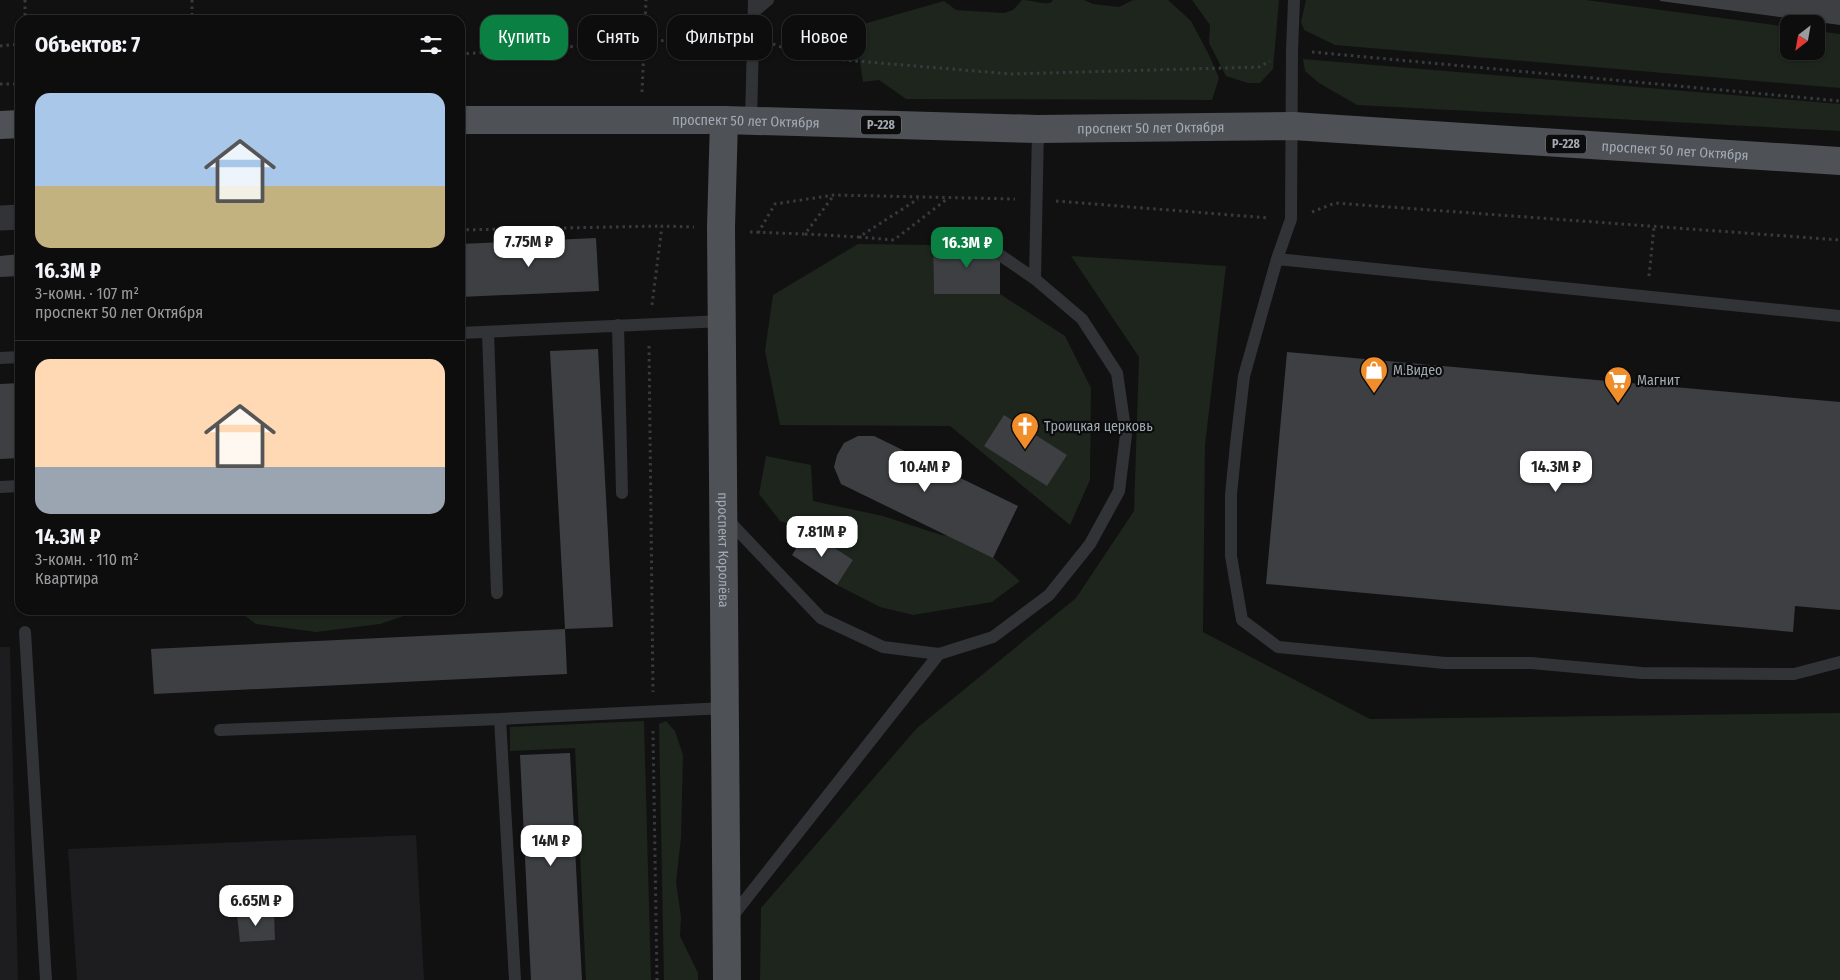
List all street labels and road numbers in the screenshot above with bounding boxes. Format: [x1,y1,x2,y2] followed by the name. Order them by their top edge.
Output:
[672,111,820,131] street label: проспект 50 лет Октября
[861,116,901,134] road number: Р-228
[1077,118,1225,137] street label: проспект 50 лет Октября
[1546,134,1586,154] road number: Р-228
[1601,137,1749,164] street label: проспект 50 лет Октября
[715,492,733,608] street label: проспект Королёва

